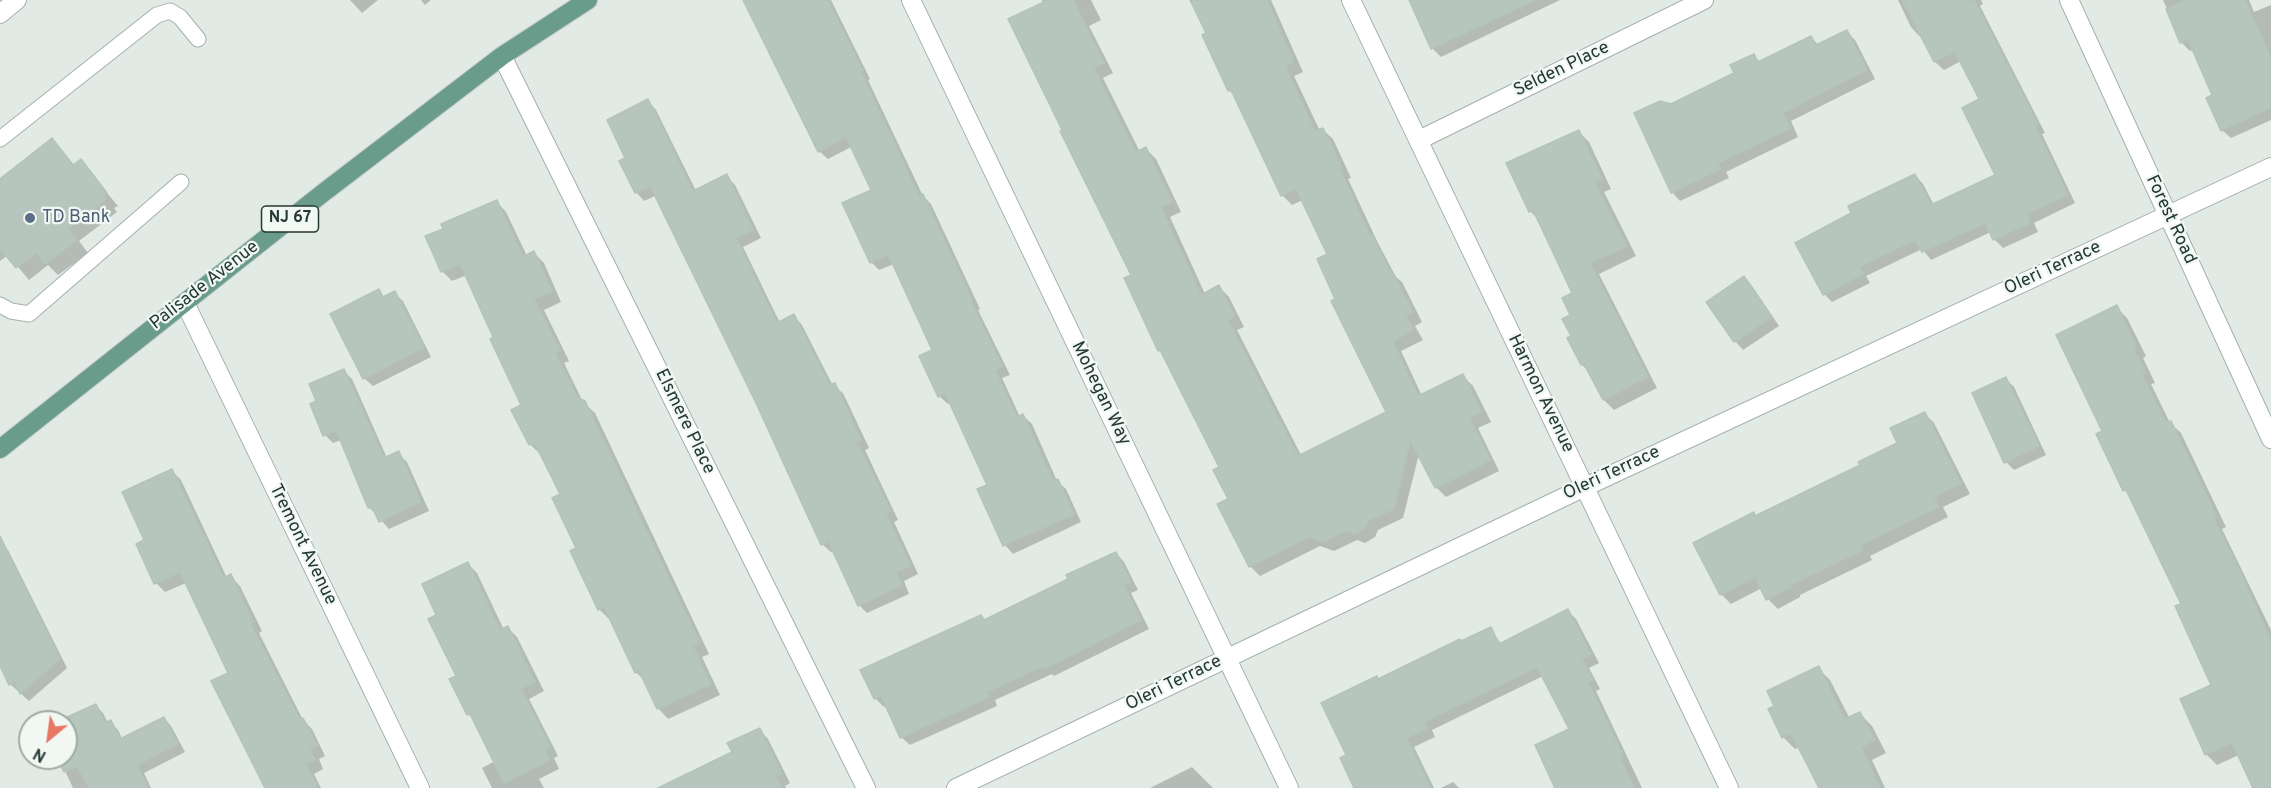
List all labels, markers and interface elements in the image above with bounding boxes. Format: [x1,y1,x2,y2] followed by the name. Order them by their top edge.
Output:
[1511,38,1613,102] street label: Selden Place
[2140,172,2200,268] street label: Forest Road
[262,206,318,232] road number: NJ 67
[42,207,110,229] place label: TD Bank
[23,211,37,225] marker: TD Bank
[146,237,264,335] street label: Palisade Avenue
[2001,237,2105,301] street label: Oleri Terrace
[1502,331,1578,457] street label: Harmon Avenue
[1066,339,1134,449] street label: Mohegan Way
[649,366,719,478] street label: Elsmere Place
[1560,442,1664,506] street label: Oleri Terrace
[263,481,341,609] street label: Tremont Avenue
[1122,651,1226,717] street label: Oleri Terrace
[18,710,78,770] north arrow
[30,742,50,766] text: N

